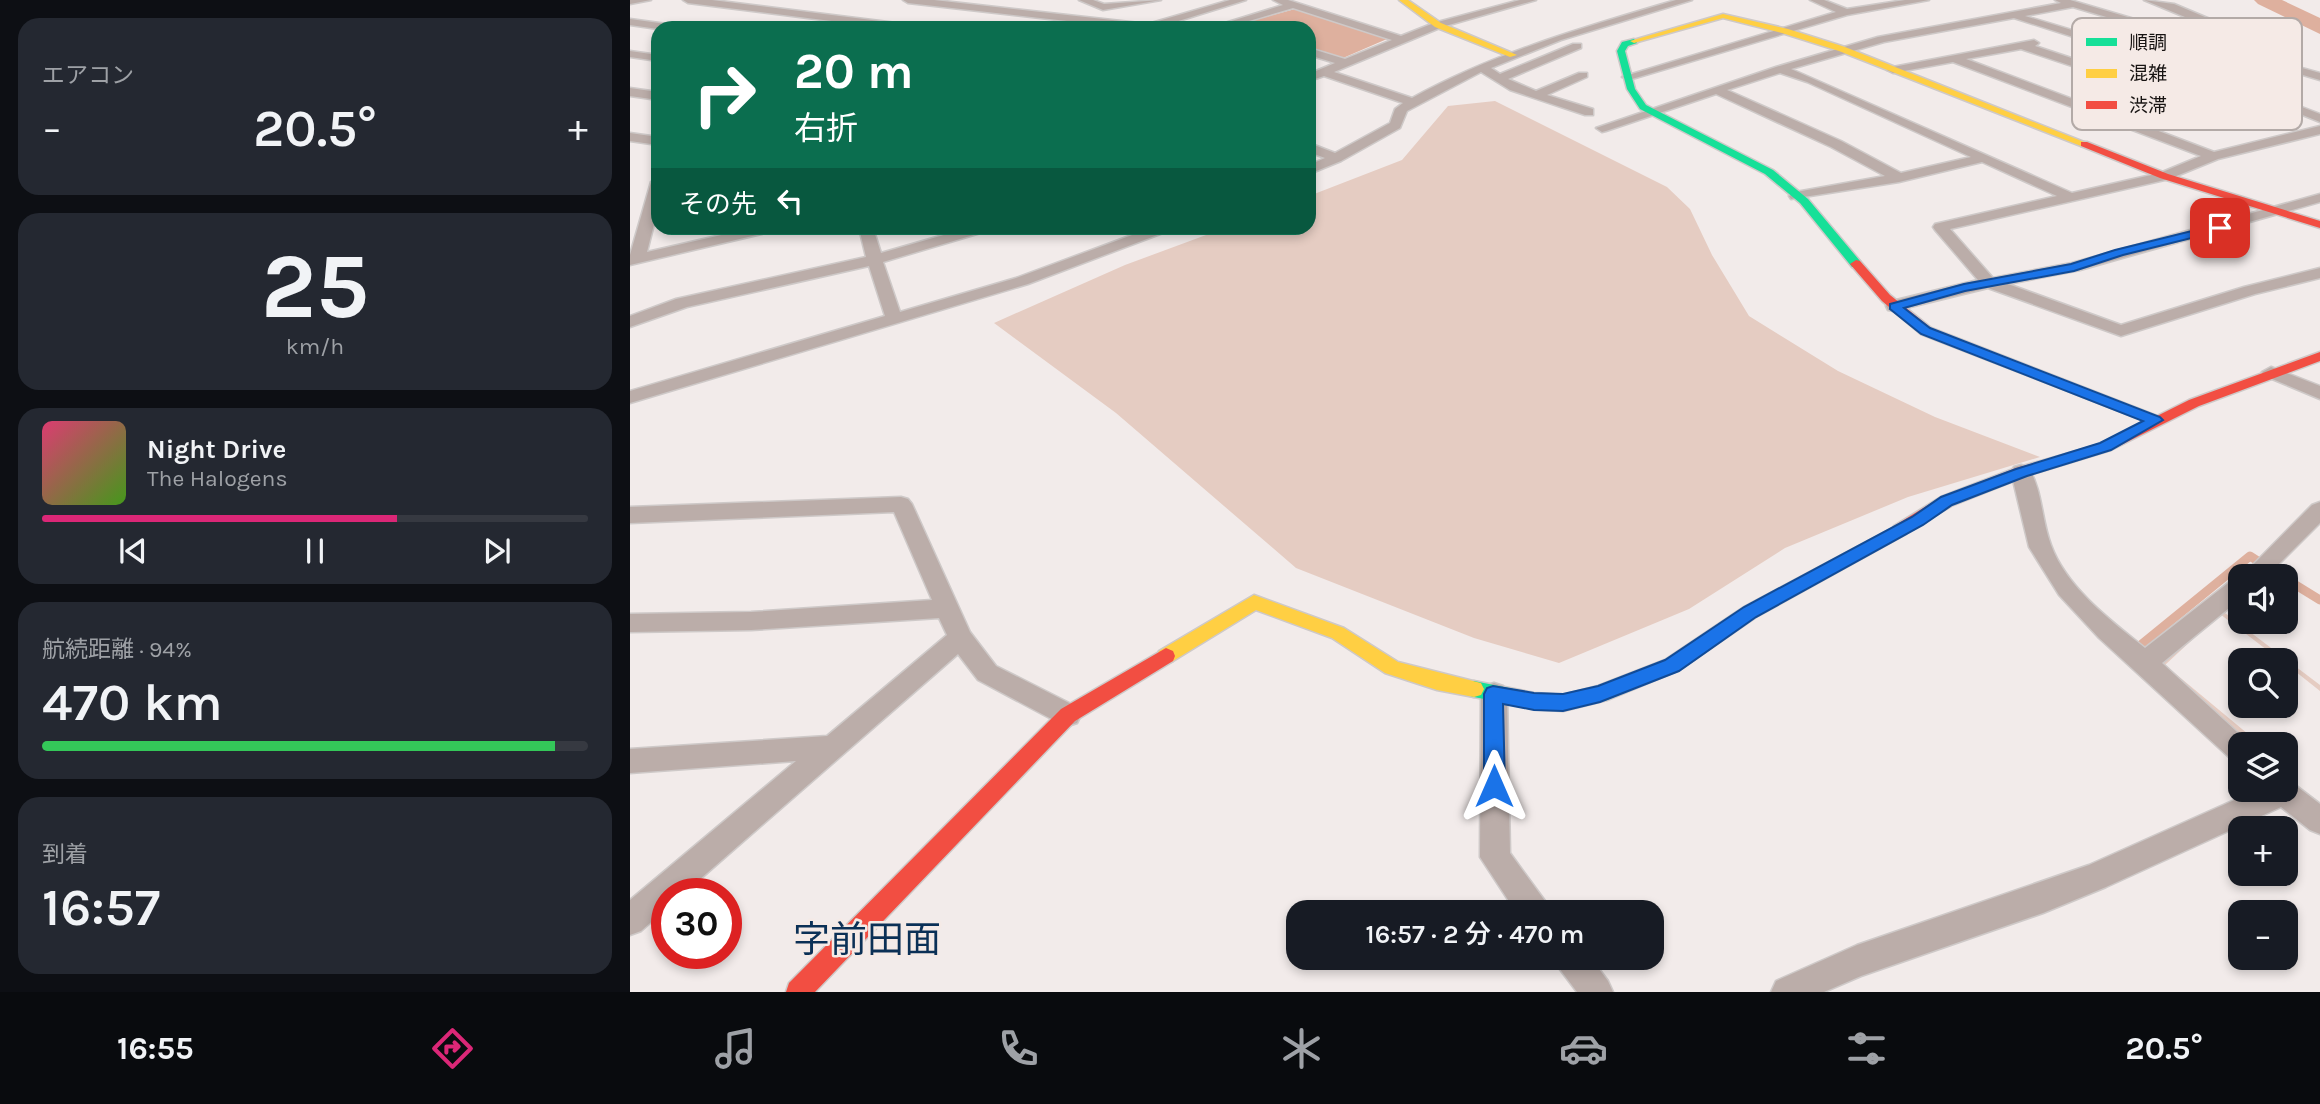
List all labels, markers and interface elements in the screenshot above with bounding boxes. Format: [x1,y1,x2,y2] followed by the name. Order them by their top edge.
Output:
[2072,18,2302,130] legend
[2129,32,2167,54] text: 順調
[794,43,914,100] text: 20 m
[679,49,770,140] icon: right
[42,62,134,89] text: エアコン
[2129,63,2167,85] text: 混雑
[2129,95,2167,117] text: 渋滞
[253,98,377,159] text: 20.5°
[42,106,62,151] text: −
[568,106,588,151] text: +
[794,110,858,147] text: 右折
[771,182,809,220] icon: left
[679,189,757,220] text: その先
[2190,198,2250,258] pin
[2201,209,2239,247] icon: arrive
[261,234,369,340] text: 25
[286,333,344,360] text: km/h
[147,434,286,465] text: Night Drive
[147,465,287,492] text: The Halogens
[114,532,152,570] icon: previous
[296,532,334,570] icon: pause
[478,532,516,570] icon: next
[2228,564,2298,970] map controls
[2228,564,2298,634] button: sound
[42,636,192,663] text: 航続距離 · 94%
[2228,648,2298,718] button: search
[42,672,223,733] text: 470 km
[2228,732,2298,802] button: layers
[1457,749,1531,823] position arrow
[2228,816,2298,886] button: +
[42,841,88,868] text: 到着
[42,877,160,938] text: 16:57
[651,878,742,969] speed limit sign: 30
[2228,900,2298,970] button: −
[793,918,941,961] district label: 字前田面
[1366,919,1584,950] text: 16:57 · 2 分 · 470 m
[428,1024,477,1073] icon: directions
[711,1024,760,1073] icon: music
[994,1024,1043,1073] icon: phone
[1277,1024,1326,1073] icon: climate
[1559,1024,1608,1073] icon: car
[1842,1024,1891,1073] icon: filters
[117,1030,194,1067] text: 16:55
[2125,1030,2203,1067] text: 20.5°

